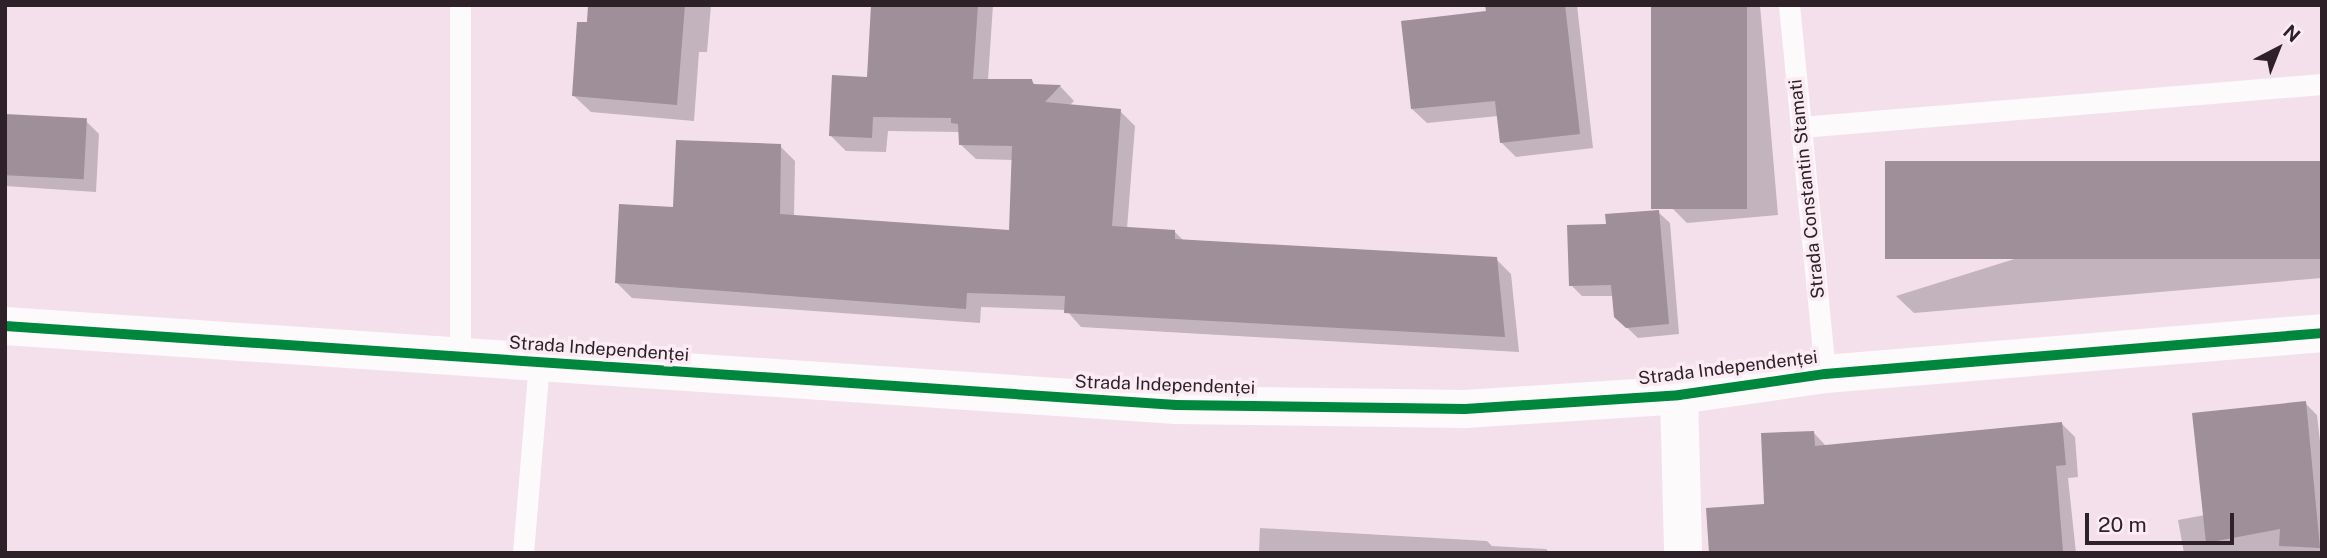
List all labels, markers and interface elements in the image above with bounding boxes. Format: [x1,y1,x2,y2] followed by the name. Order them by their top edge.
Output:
[2243,14,2313,84] north arrow
[2279,20,2305,47] text: N
[1785,78,1829,300] street label: Strada Constantin Stamati
[508,332,690,366] street label: Strada Independenței
[1637,346,1819,390] street label: Strada Independenței
[1074,371,1256,399] street label: Strada Independenței
[2089,498,2238,542] scale bar
[2098,512,2147,537] text: 20 m

